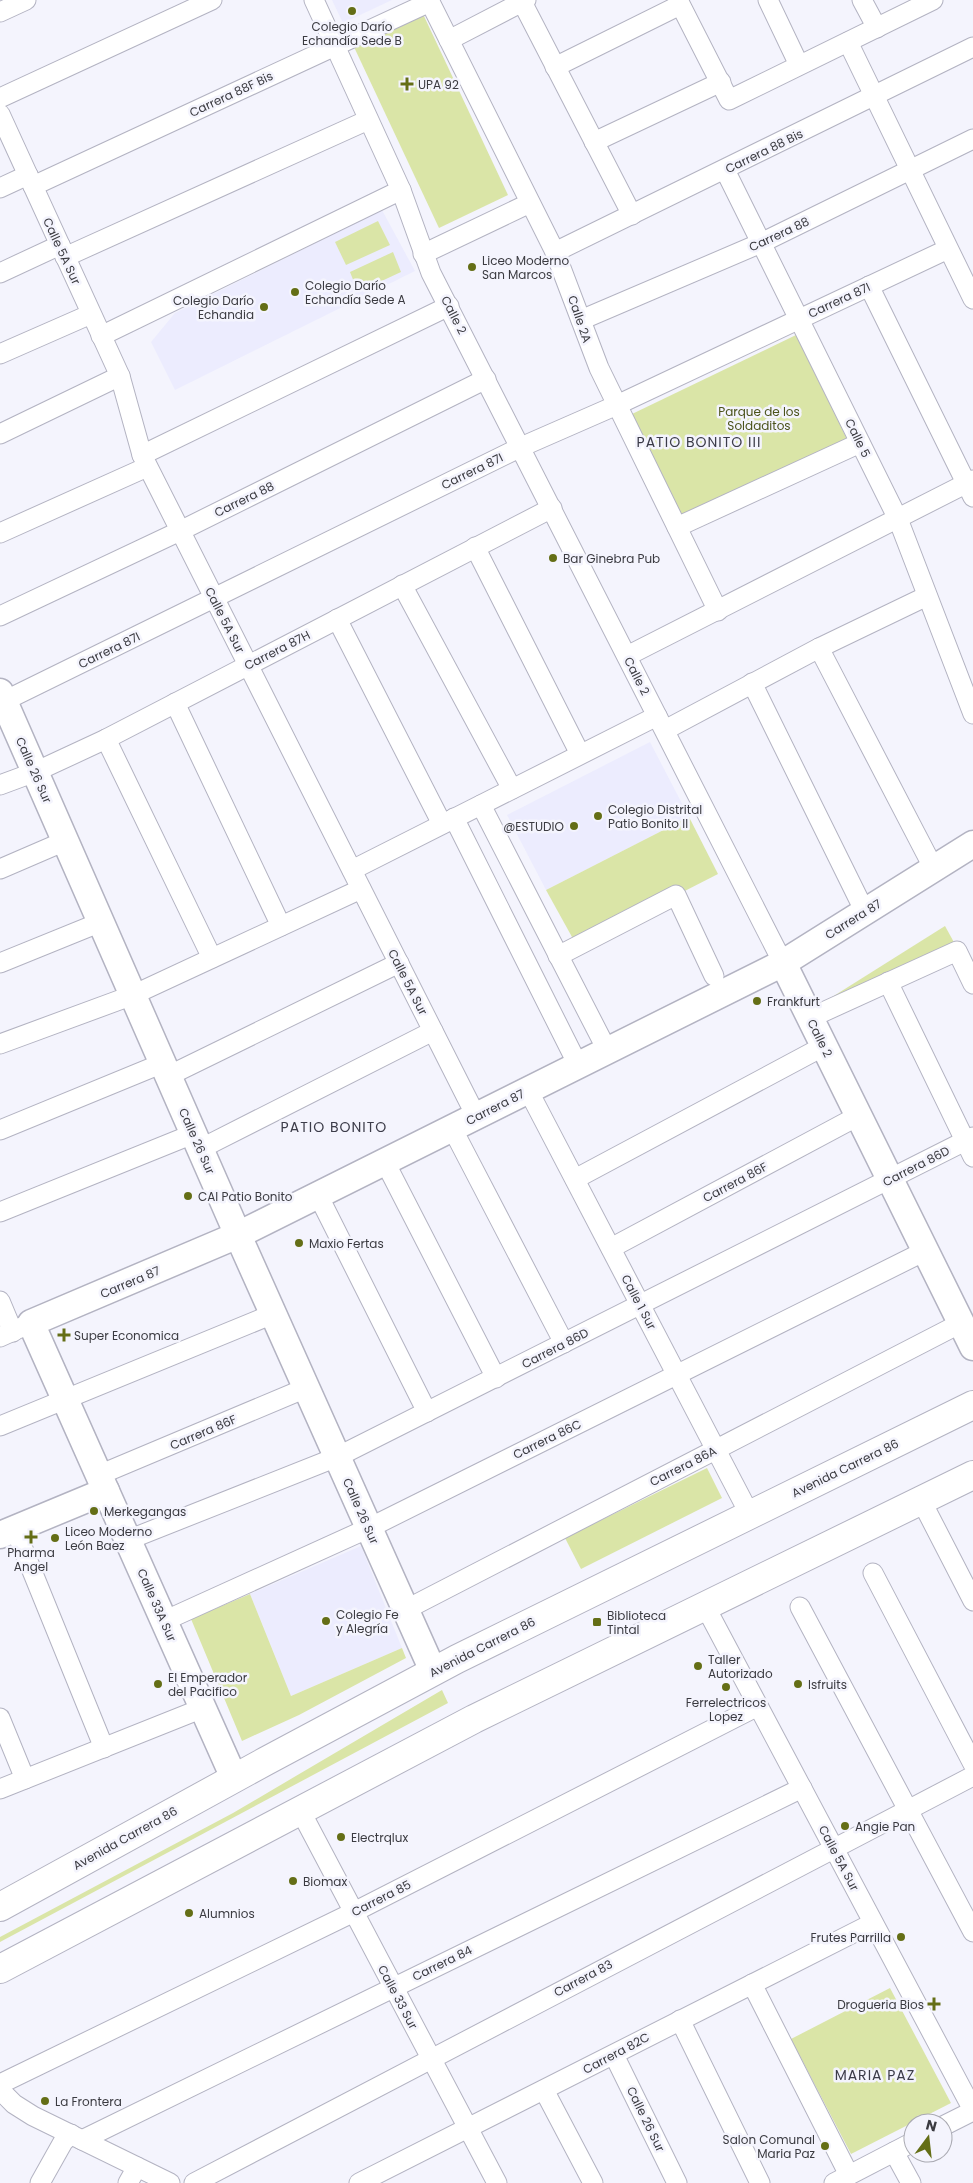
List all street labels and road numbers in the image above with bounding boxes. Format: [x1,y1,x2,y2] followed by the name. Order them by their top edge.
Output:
[186,67,276,121] street label: Carrera 88F Bis
[722,125,806,177] street label: Carrera 88 Bis
[746,213,812,255] street label: Carrera 88
[39,215,85,288] street label: Calle 5A Sur
[805,278,873,322] street label: Carrera 87I
[437,293,471,337] street label: Calle 2
[564,293,596,345] street label: Calle 2A
[841,416,875,460] street label: Calle 5
[438,449,506,493] street label: Carrera 87I
[211,477,277,521] street label: Carrera 88
[201,584,249,656] street label: Calle 5A Sur
[241,626,313,674] street label: Carrera 87H
[75,628,143,672] street label: Carrera 87I
[620,654,654,698] street label: Calle 2
[12,734,56,806] street label: Calle 26 Sur
[821,895,885,943] street label: Carrera 87
[384,946,432,1018] street label: Calle 5A Sur
[803,1016,837,1060] street label: Calle 2
[463,1085,528,1129] street label: Carrera 87
[175,1105,219,1177] street label: Calle 26 Sur
[880,1142,952,1190] street label: Carrera 86D
[700,1158,770,1206] street label: Carrera 86F
[97,1262,163,1302] street label: Carrera 87
[617,1271,661,1333] street label: Calle 1 Sur
[519,1324,591,1372] street label: Carrera 86D
[167,1410,239,1454] street label: Carrera 86F
[510,1415,584,1463] street label: Carrera 86C
[789,1435,901,1501] street label: Avenida Carrera 86
[647,1442,719,1490] street label: Carrera 86A
[339,1475,383,1547] street label: Calle 26 Sur
[133,1566,181,1645] street label: Calle 33A Sur
[426,1613,538,1681] street label: Avenida Carrera 86
[70,1802,180,1874] street label: Avenida Carrera 86
[815,1822,864,1894] street label: Calle 5A Sur
[348,1876,414,1920] street label: Carrera 85
[409,1941,475,1985] street label: Carrera 84
[551,1955,615,2001] street label: Carrera 83
[374,1962,422,2033] street label: Calle 33 Sur
[580,2028,652,2078] street label: Carrera 82C
[623,2083,669,2155] street label: Calle 26 Sur

